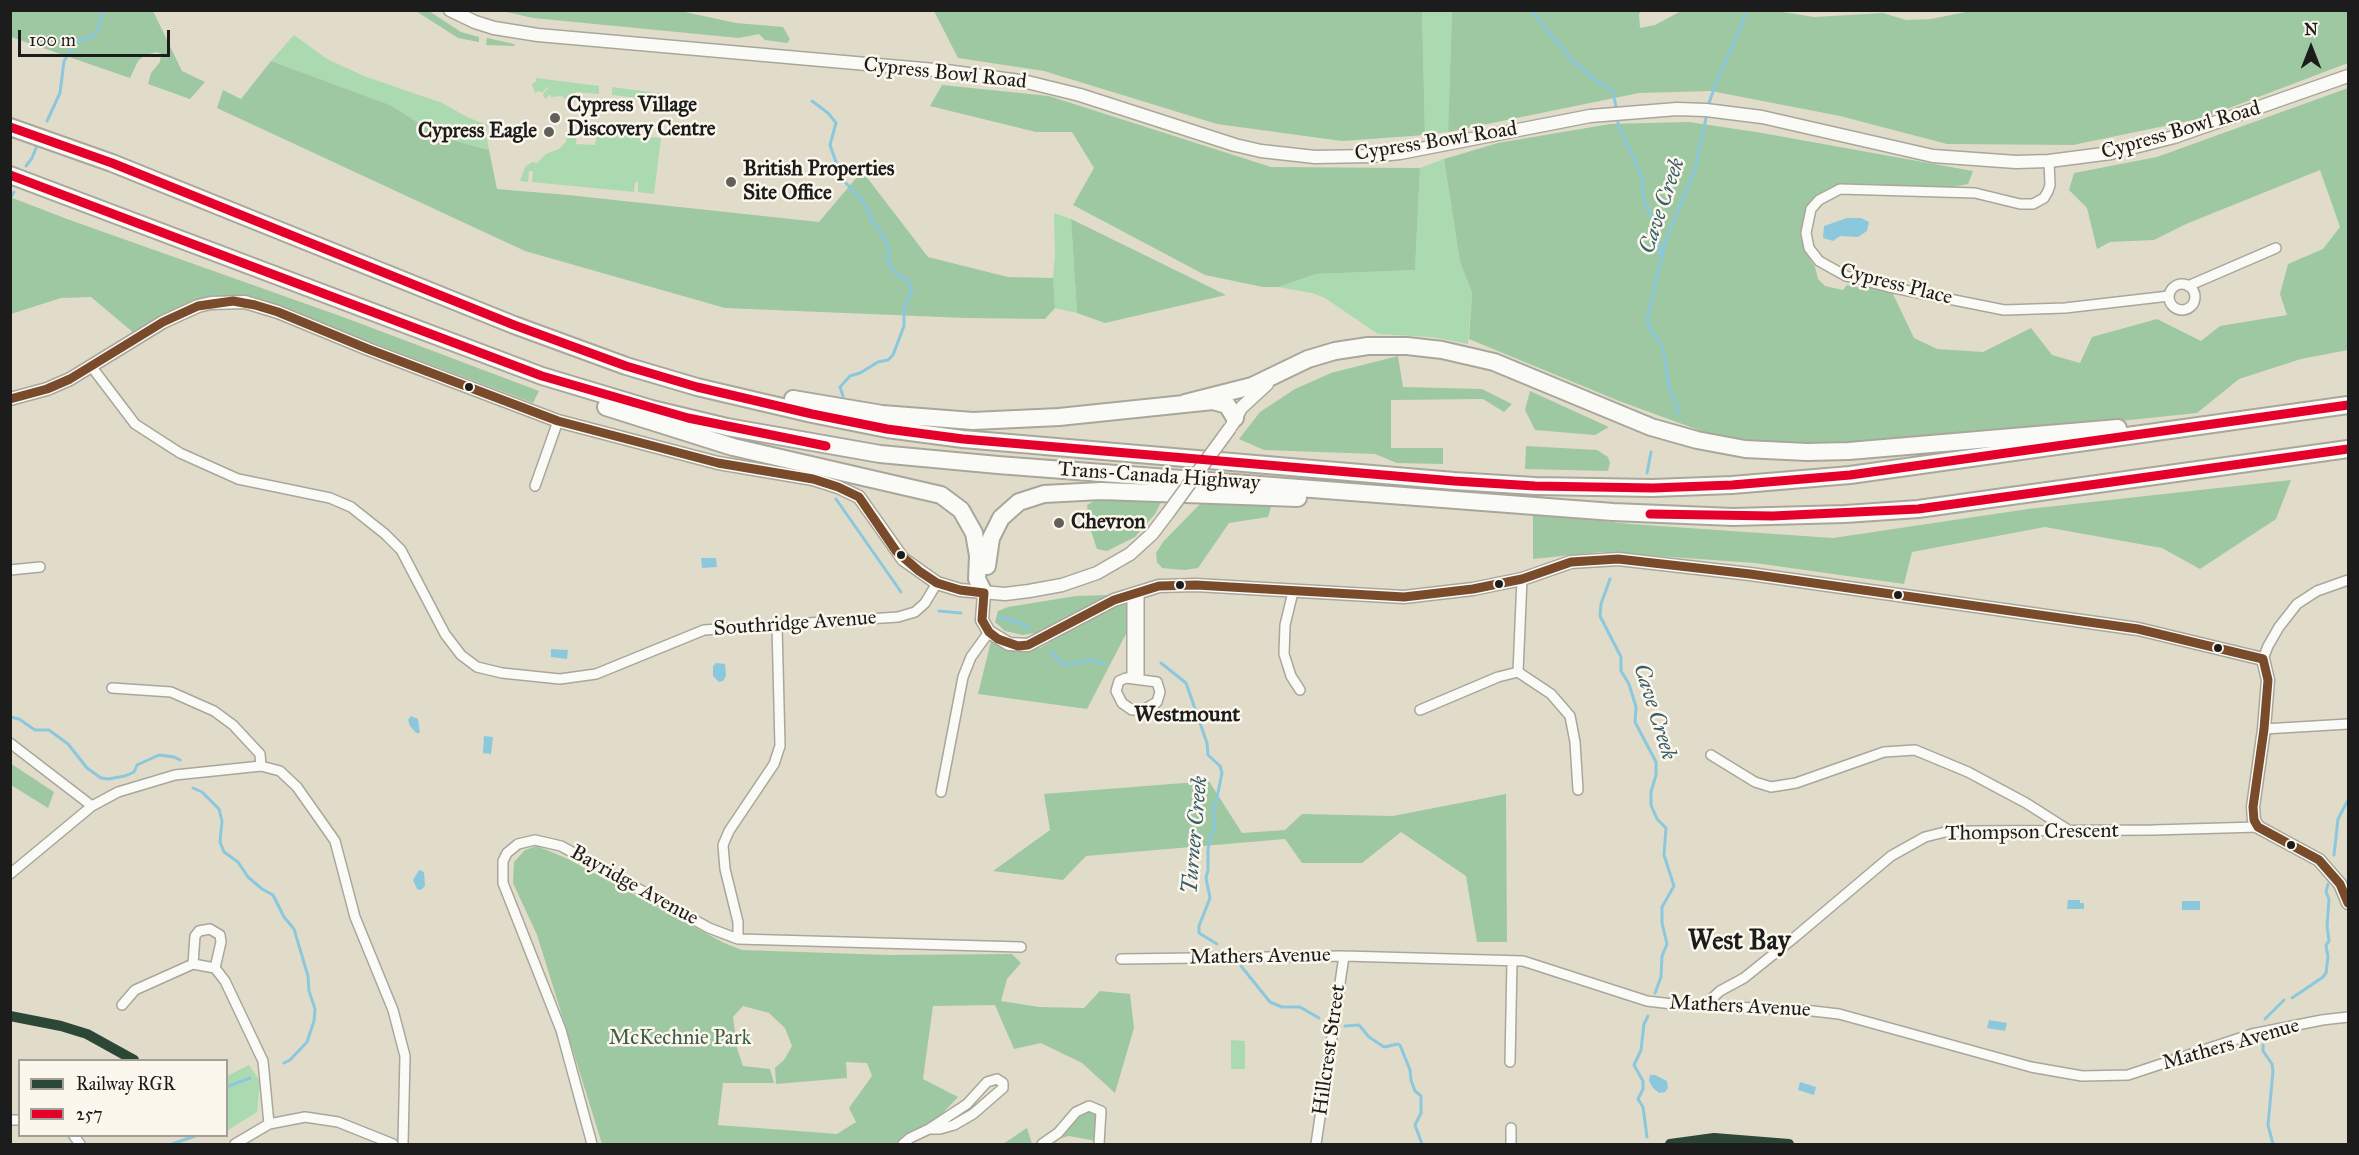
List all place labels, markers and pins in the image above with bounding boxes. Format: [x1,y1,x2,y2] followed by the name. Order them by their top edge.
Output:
[567,93,715,143] place label: Cypress Village Discovery Centre
[548,111,562,125] marker: Cypress Village Discovery Centre
[418,119,537,145] place label: Cypress Eagle
[542,125,556,139] marker: Cypress Eagle
[743,157,894,207] place label: British Properties Site Office
[724,175,738,189] marker: British Properties Site Office
[463,381,475,393] unlabelled marker
[1071,510,1146,536] place label: Chevron
[1052,516,1066,530] marker: Chevron
[895,549,907,561] unlabelled marker
[1493,578,1505,590] unlabelled marker
[1174,579,1186,591] unlabelled marker
[1892,589,1904,601] unlabelled marker
[2212,642,2224,654] unlabelled marker
[2285,839,2297,851] unlabelled marker

